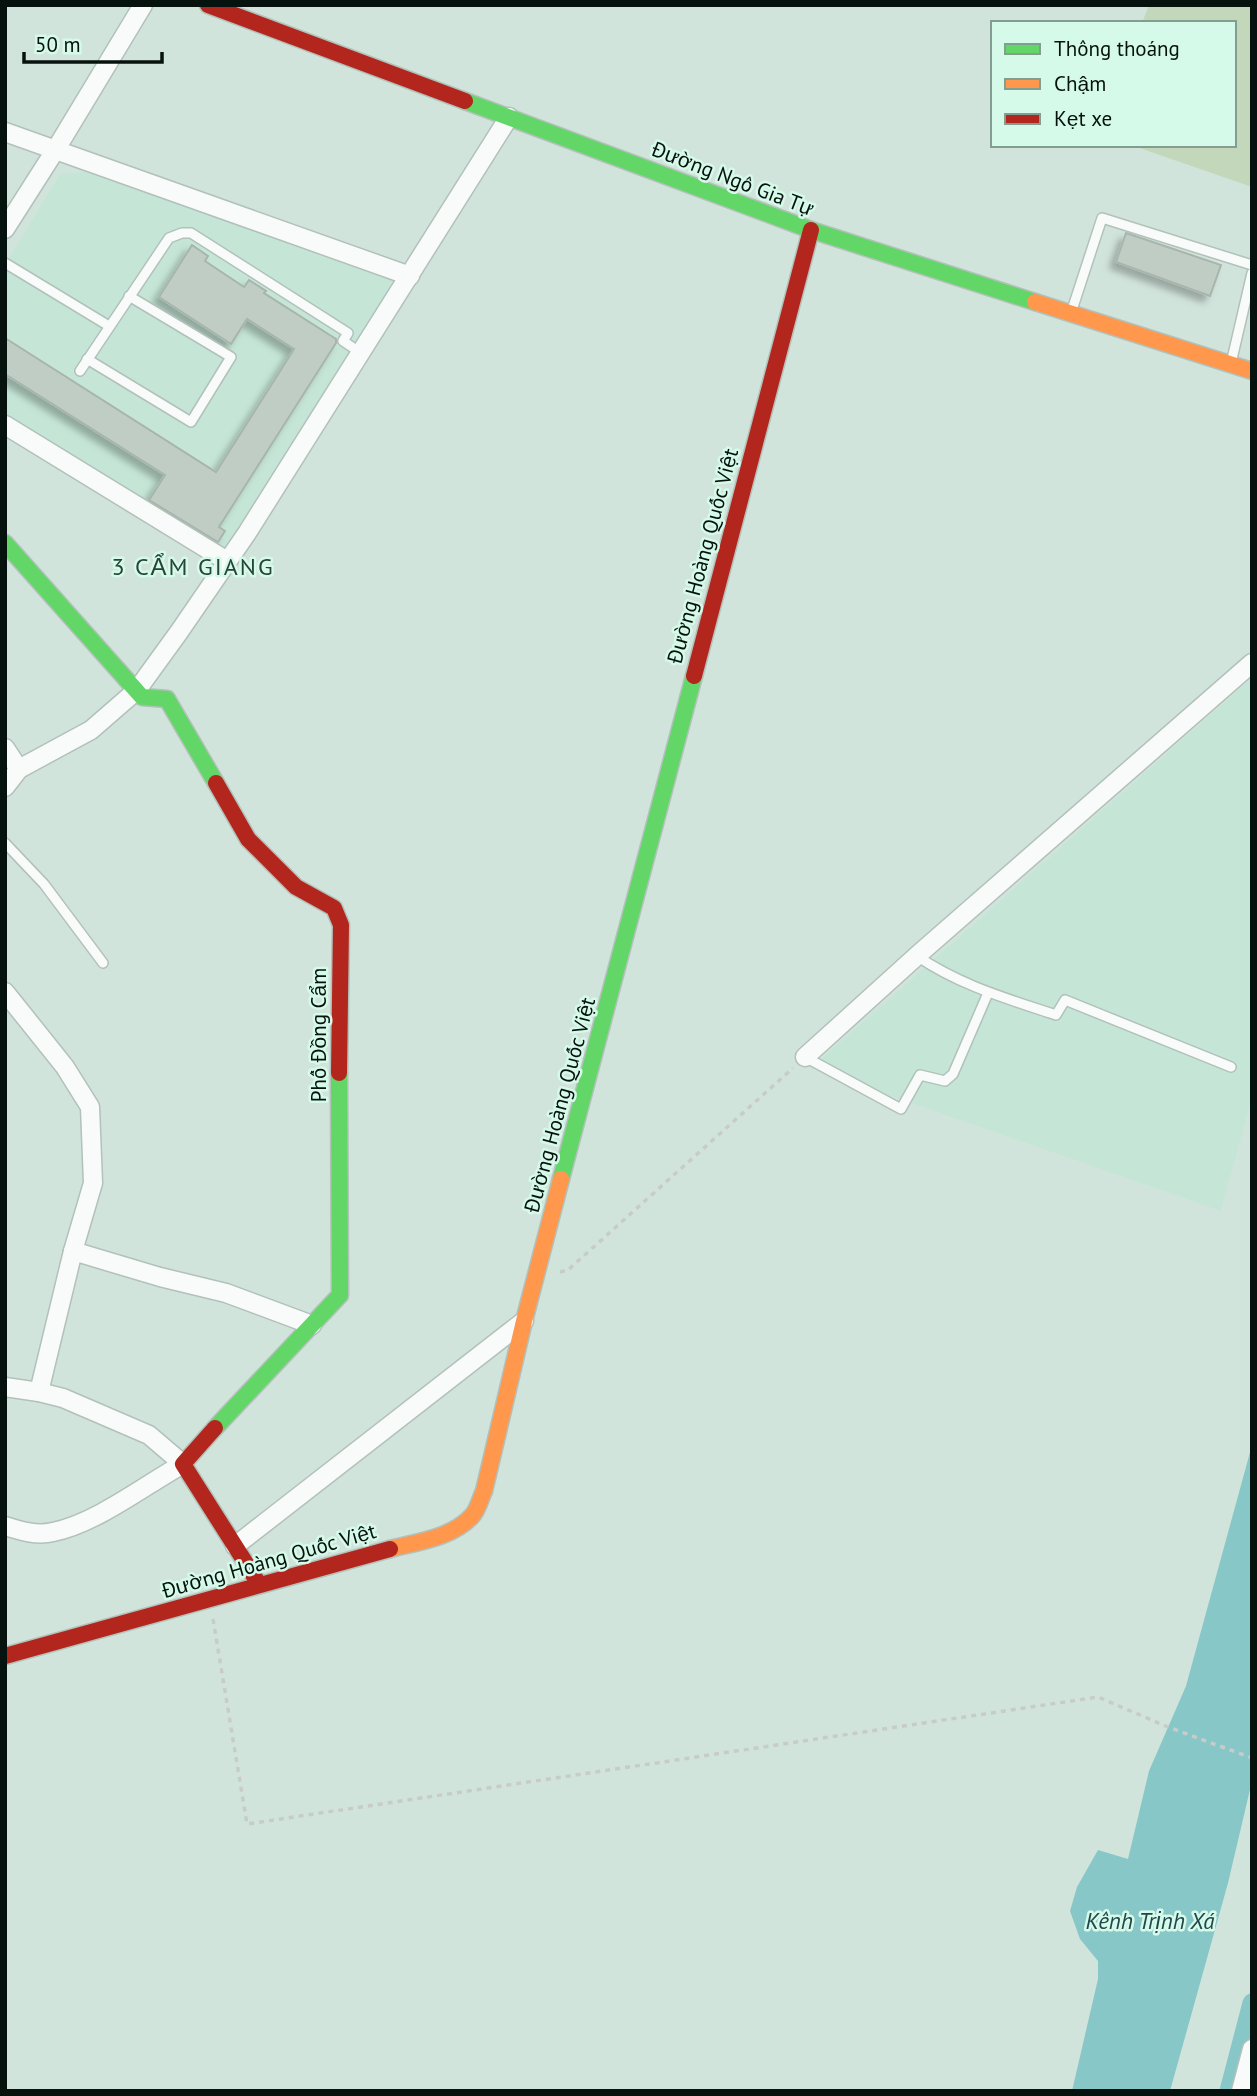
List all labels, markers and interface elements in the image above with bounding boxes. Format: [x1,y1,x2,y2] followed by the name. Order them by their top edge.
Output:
[24,21,163,65] scale bar
[991,21,1236,147] legend
[35,31,81,58] text: 50 m
[1054,35,1180,62] text: Thông thoáng
[1054,70,1106,97] text: Chậm
[1054,105,1112,132] text: Kẹt xe
[647,135,818,222] street label: Đường Ngô Gia Tự
[661,445,744,667] street label: Đường Hoàng Quốc Việt
[111,551,275,582] district label: 3 CẨM GIANG
[305,968,332,1102] street label: Phố Đồng Cẩm
[518,994,601,1216] street label: Đường Hoàng Quốc Việt
[158,1517,379,1604] street label: Đường Hoàng Quốc Việt
[1086,1906,1214,1935] water label: Kênh Trịnh Xá

